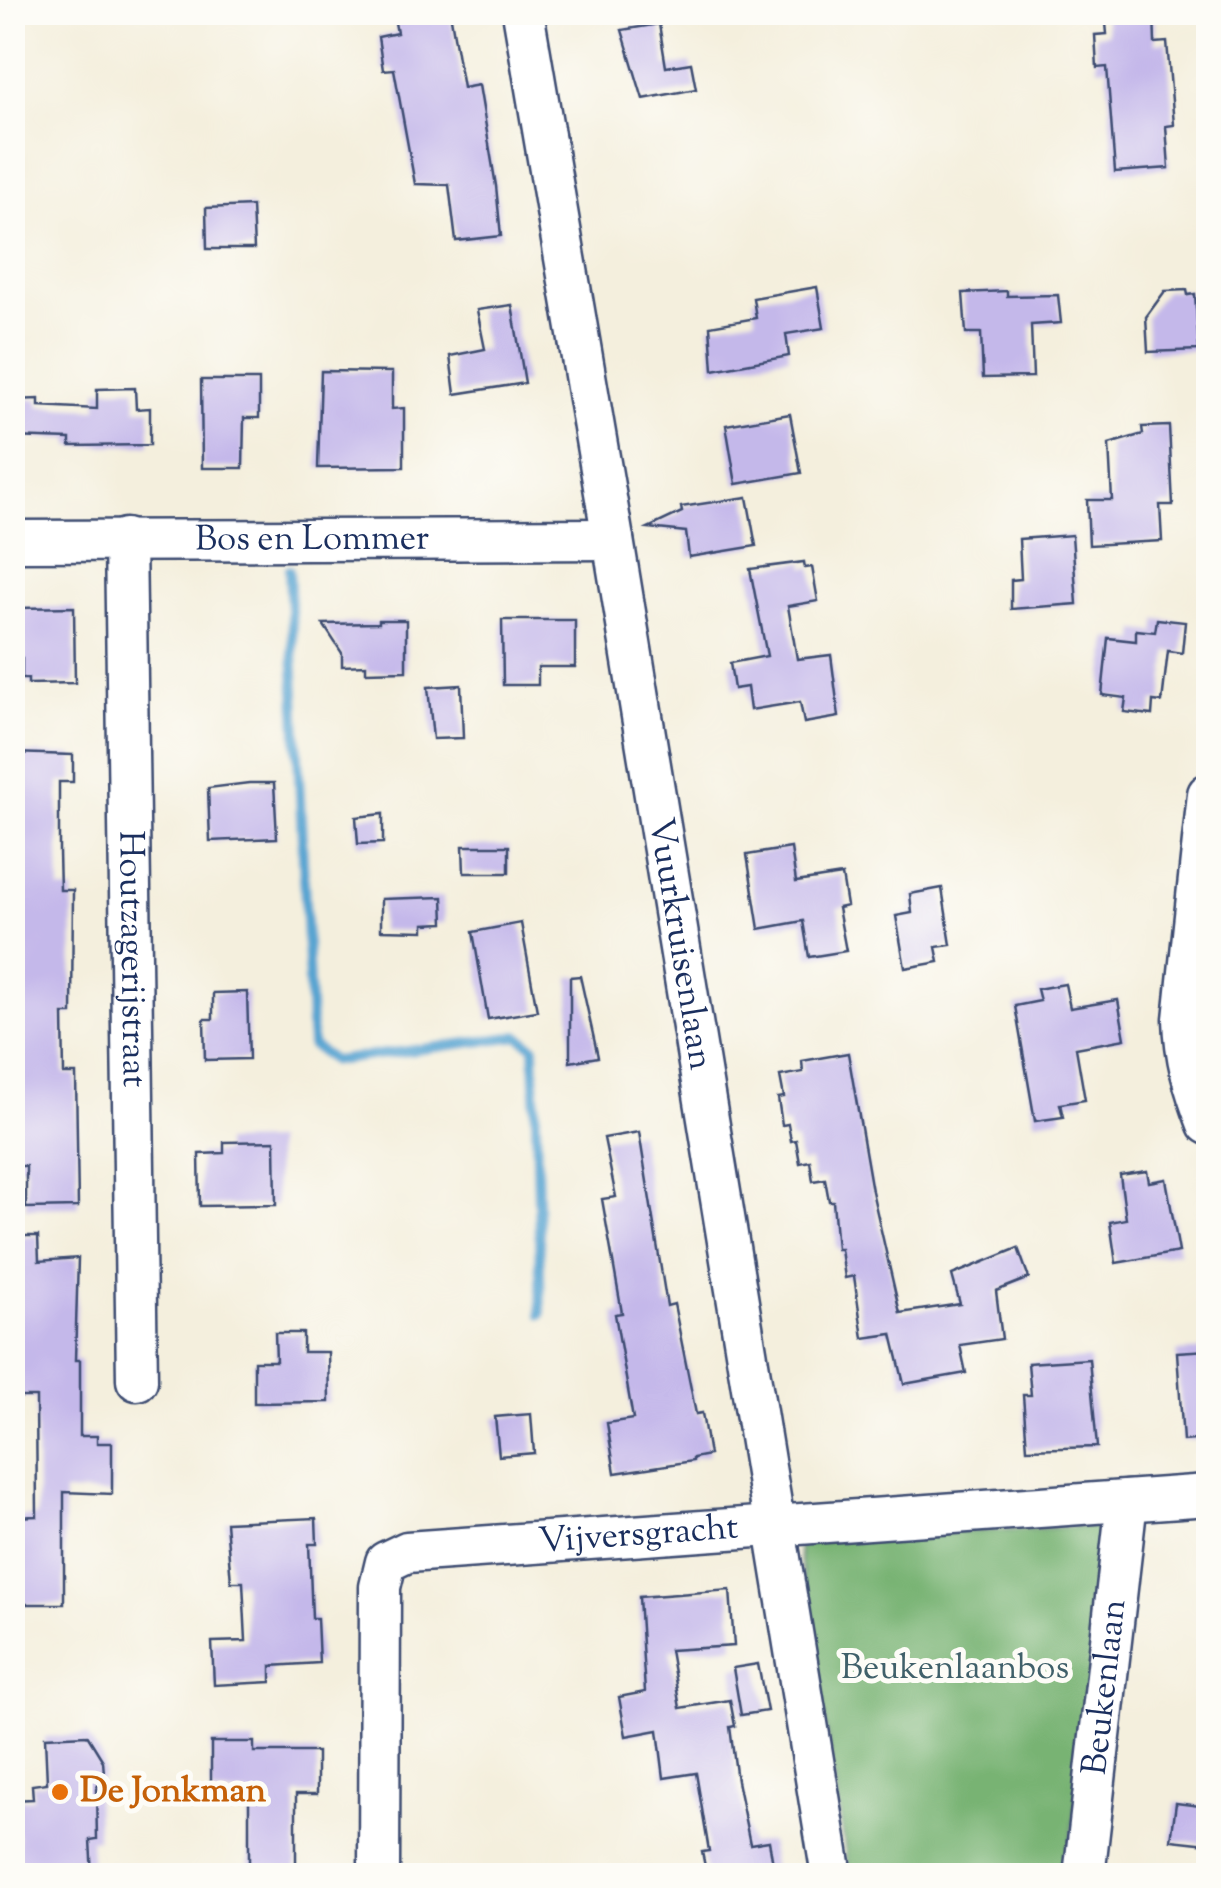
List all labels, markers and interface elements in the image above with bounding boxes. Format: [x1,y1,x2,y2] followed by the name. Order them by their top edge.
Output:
[195,514,429,566] street label: Bos en Lommer
[634,814,725,1074] street label: Vuurkruisenlaan
[104,830,158,1088] street label: Houtzagerijstraat
[537,1503,740,1568] street label: Vijversgracht
[1070,1597,1141,1778] street label: Beukenlaan
[841,1644,1069,1695] park label: Beukenlaanbos
[80,1767,267,1818] place label: De Jonkman
[49,1781,71,1803] marker: De Jonkman

